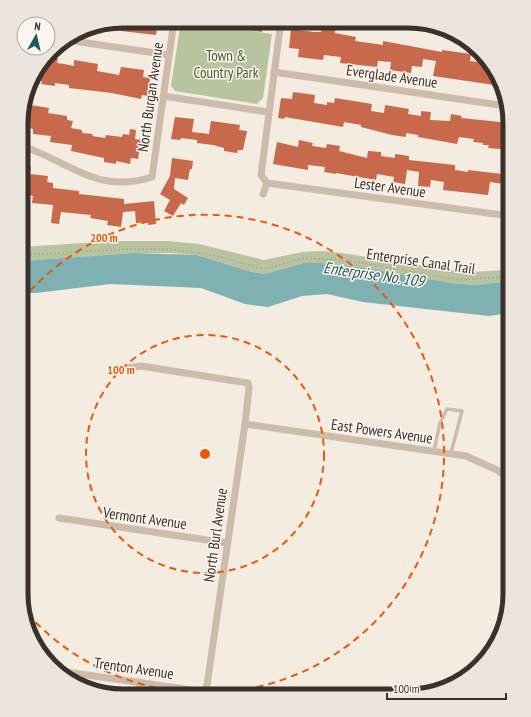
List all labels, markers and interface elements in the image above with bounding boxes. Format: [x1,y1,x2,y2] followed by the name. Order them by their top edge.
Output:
[16,16,56,56] north arrow
[33,19,41,33] text: N
[133,41,167,153] street label: North Burgan Avenue
[194,46,259,82] park label: Town & Country Park
[345,60,439,92] street label: Everglade Avenue
[353,173,427,201] street label: Lester Avenue
[90,230,118,245] text: 200 m
[365,244,477,278] street label: Enterprise Canal Trail
[322,257,427,291] water label: Enterprise No. 109
[107,362,135,377] text: 100 m
[330,414,434,448] street label: East Powers Avenue
[198,447,212,461] centre of rings
[199,487,231,583] street label: North Burl Avenue
[101,503,188,533] street label: Vermont Avenue
[93,653,175,683] street label: Trenton Avenue
[387,675,506,701] scale bar
[393,681,420,696] text: 100 m

